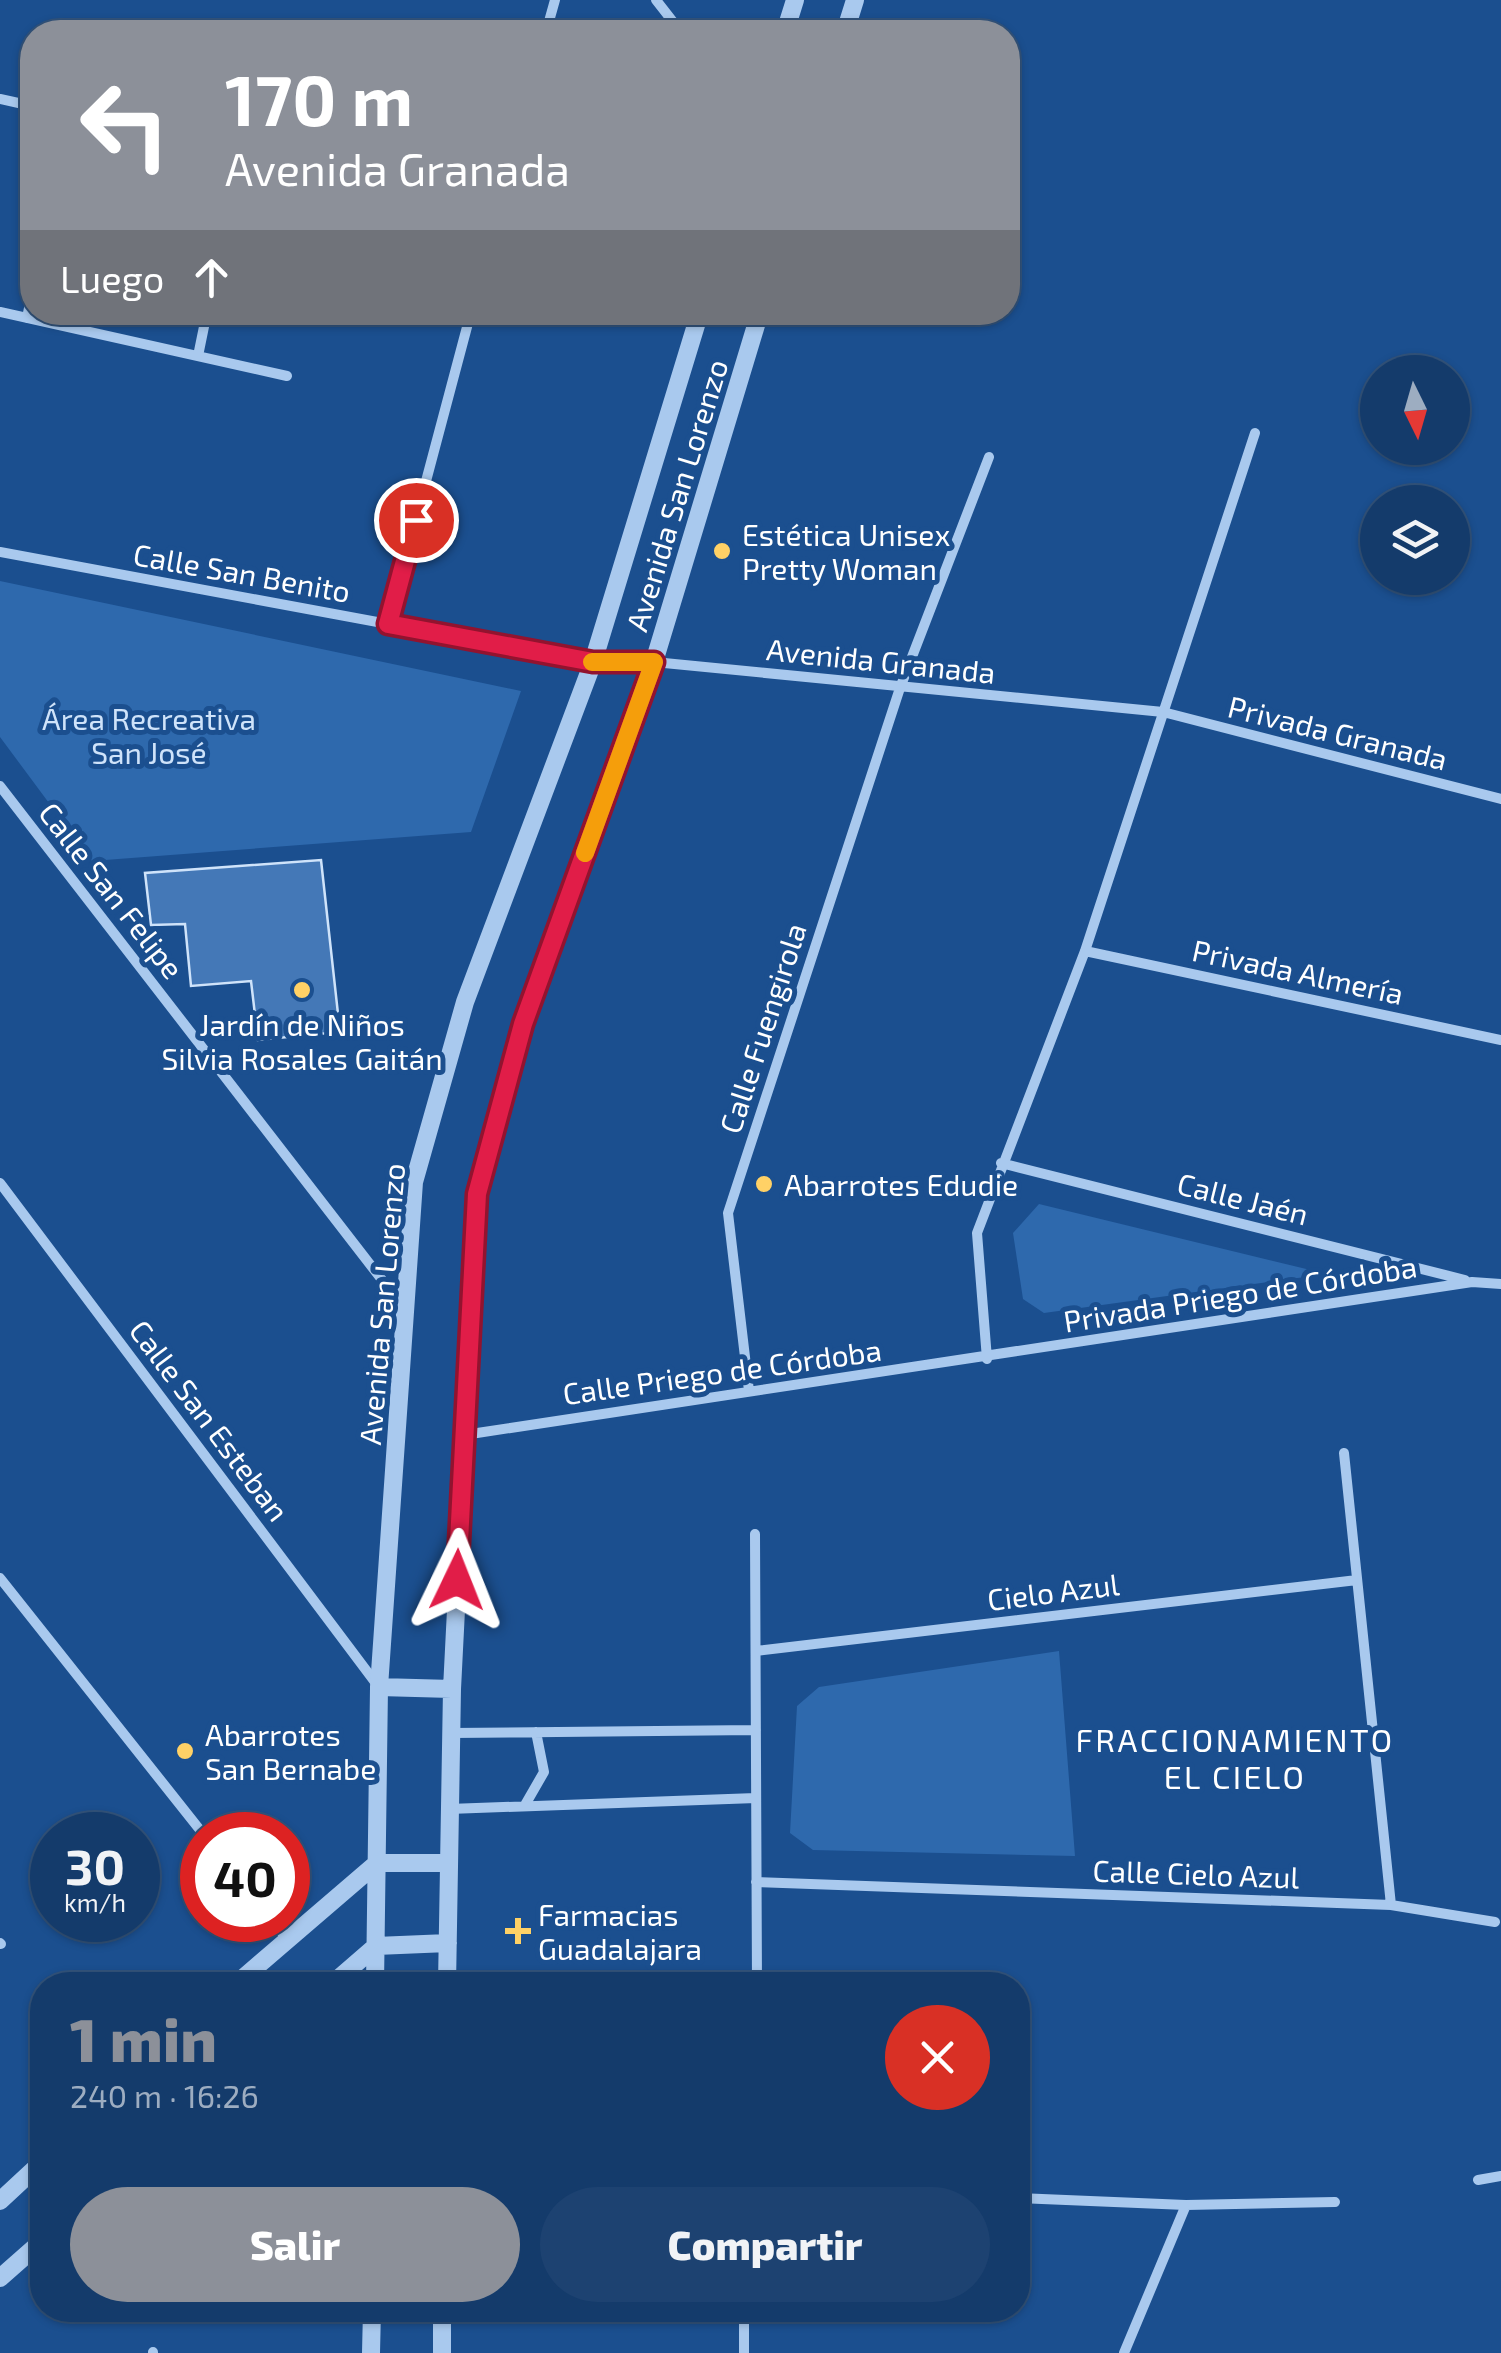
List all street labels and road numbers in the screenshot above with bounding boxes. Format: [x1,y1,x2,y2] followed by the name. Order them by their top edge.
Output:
[618,355,734,635] street label: Avenida San Lorenzo
[131,535,353,609] street label: Calle San Benito
[765,630,997,690] street label: Avenida Granada
[1225,687,1451,777] street label: Privada Granada
[32,795,192,985] street label: Calle San Felipe
[711,918,813,1138] street label: Calle Fuengirola
[1189,931,1407,1011] street label: Privada Almería
[351,1162,411,1446] street label: Avenida San Lorenzo
[1174,1164,1312,1232] street label: Calle Jaén
[1061,1247,1419,1339] street label: Privada Priego de Córdoba
[123,1312,297,1528] street label: Calle San Esteban
[560,1331,884,1411] street label: Calle Priego de Córdoba
[985,1565,1121,1617] street label: Cielo Azul
[1092,1851,1300,1895] street label: Calle Cielo Azul

